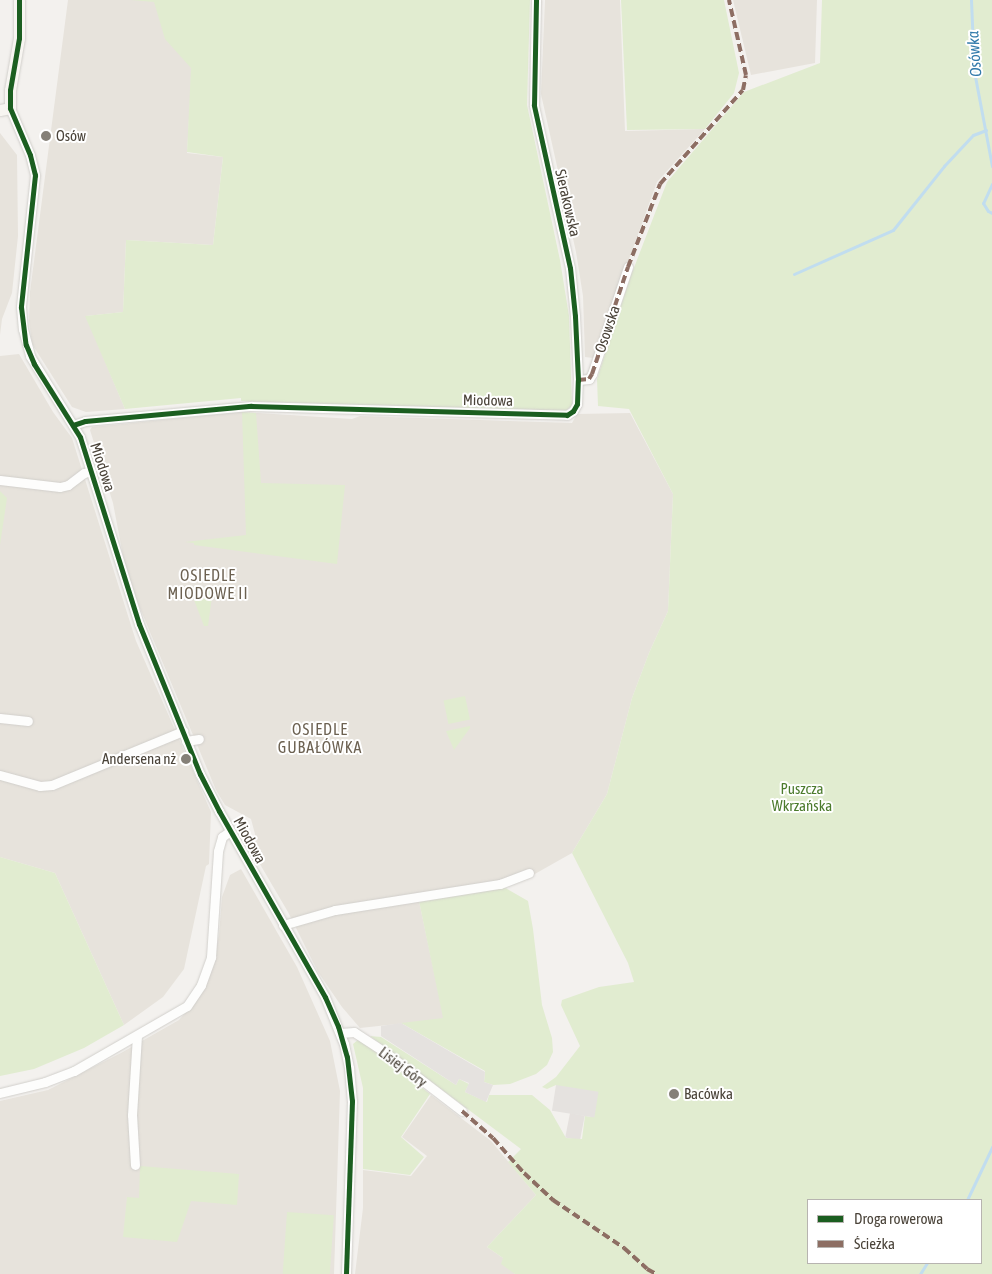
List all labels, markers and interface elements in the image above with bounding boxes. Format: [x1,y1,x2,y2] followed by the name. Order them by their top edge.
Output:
[963,30,985,78] water label: Osówka
[56,127,86,145] place label: Osów
[40,130,52,142] marker: Osów
[552,168,584,238] street label: Sierakowska
[591,303,623,355] street label: Osowska
[463,391,513,409] street label: Miodowa
[87,440,119,494] street label: Miodowa
[166,565,250,603] district label: OSIEDLE MIODOWE II
[277,719,363,757] district label: OSIEDLE GUBAŁÓWKA
[102,750,176,768] place label: Andersena nż
[180,753,192,765] marker: Andersena nż
[772,779,832,814] park label: Puszcza Wkrzańska
[230,814,270,866] street label: Miodowa
[375,1043,431,1091] street label: Lisiej Góry
[684,1085,733,1103] place label: Bacówka
[668,1088,680,1100] marker: Bacówka
[807,1199,982,1264] legend
[854,1210,943,1227] text: Droga rowerowa
[854,1235,895,1252] text: Ścieżka

